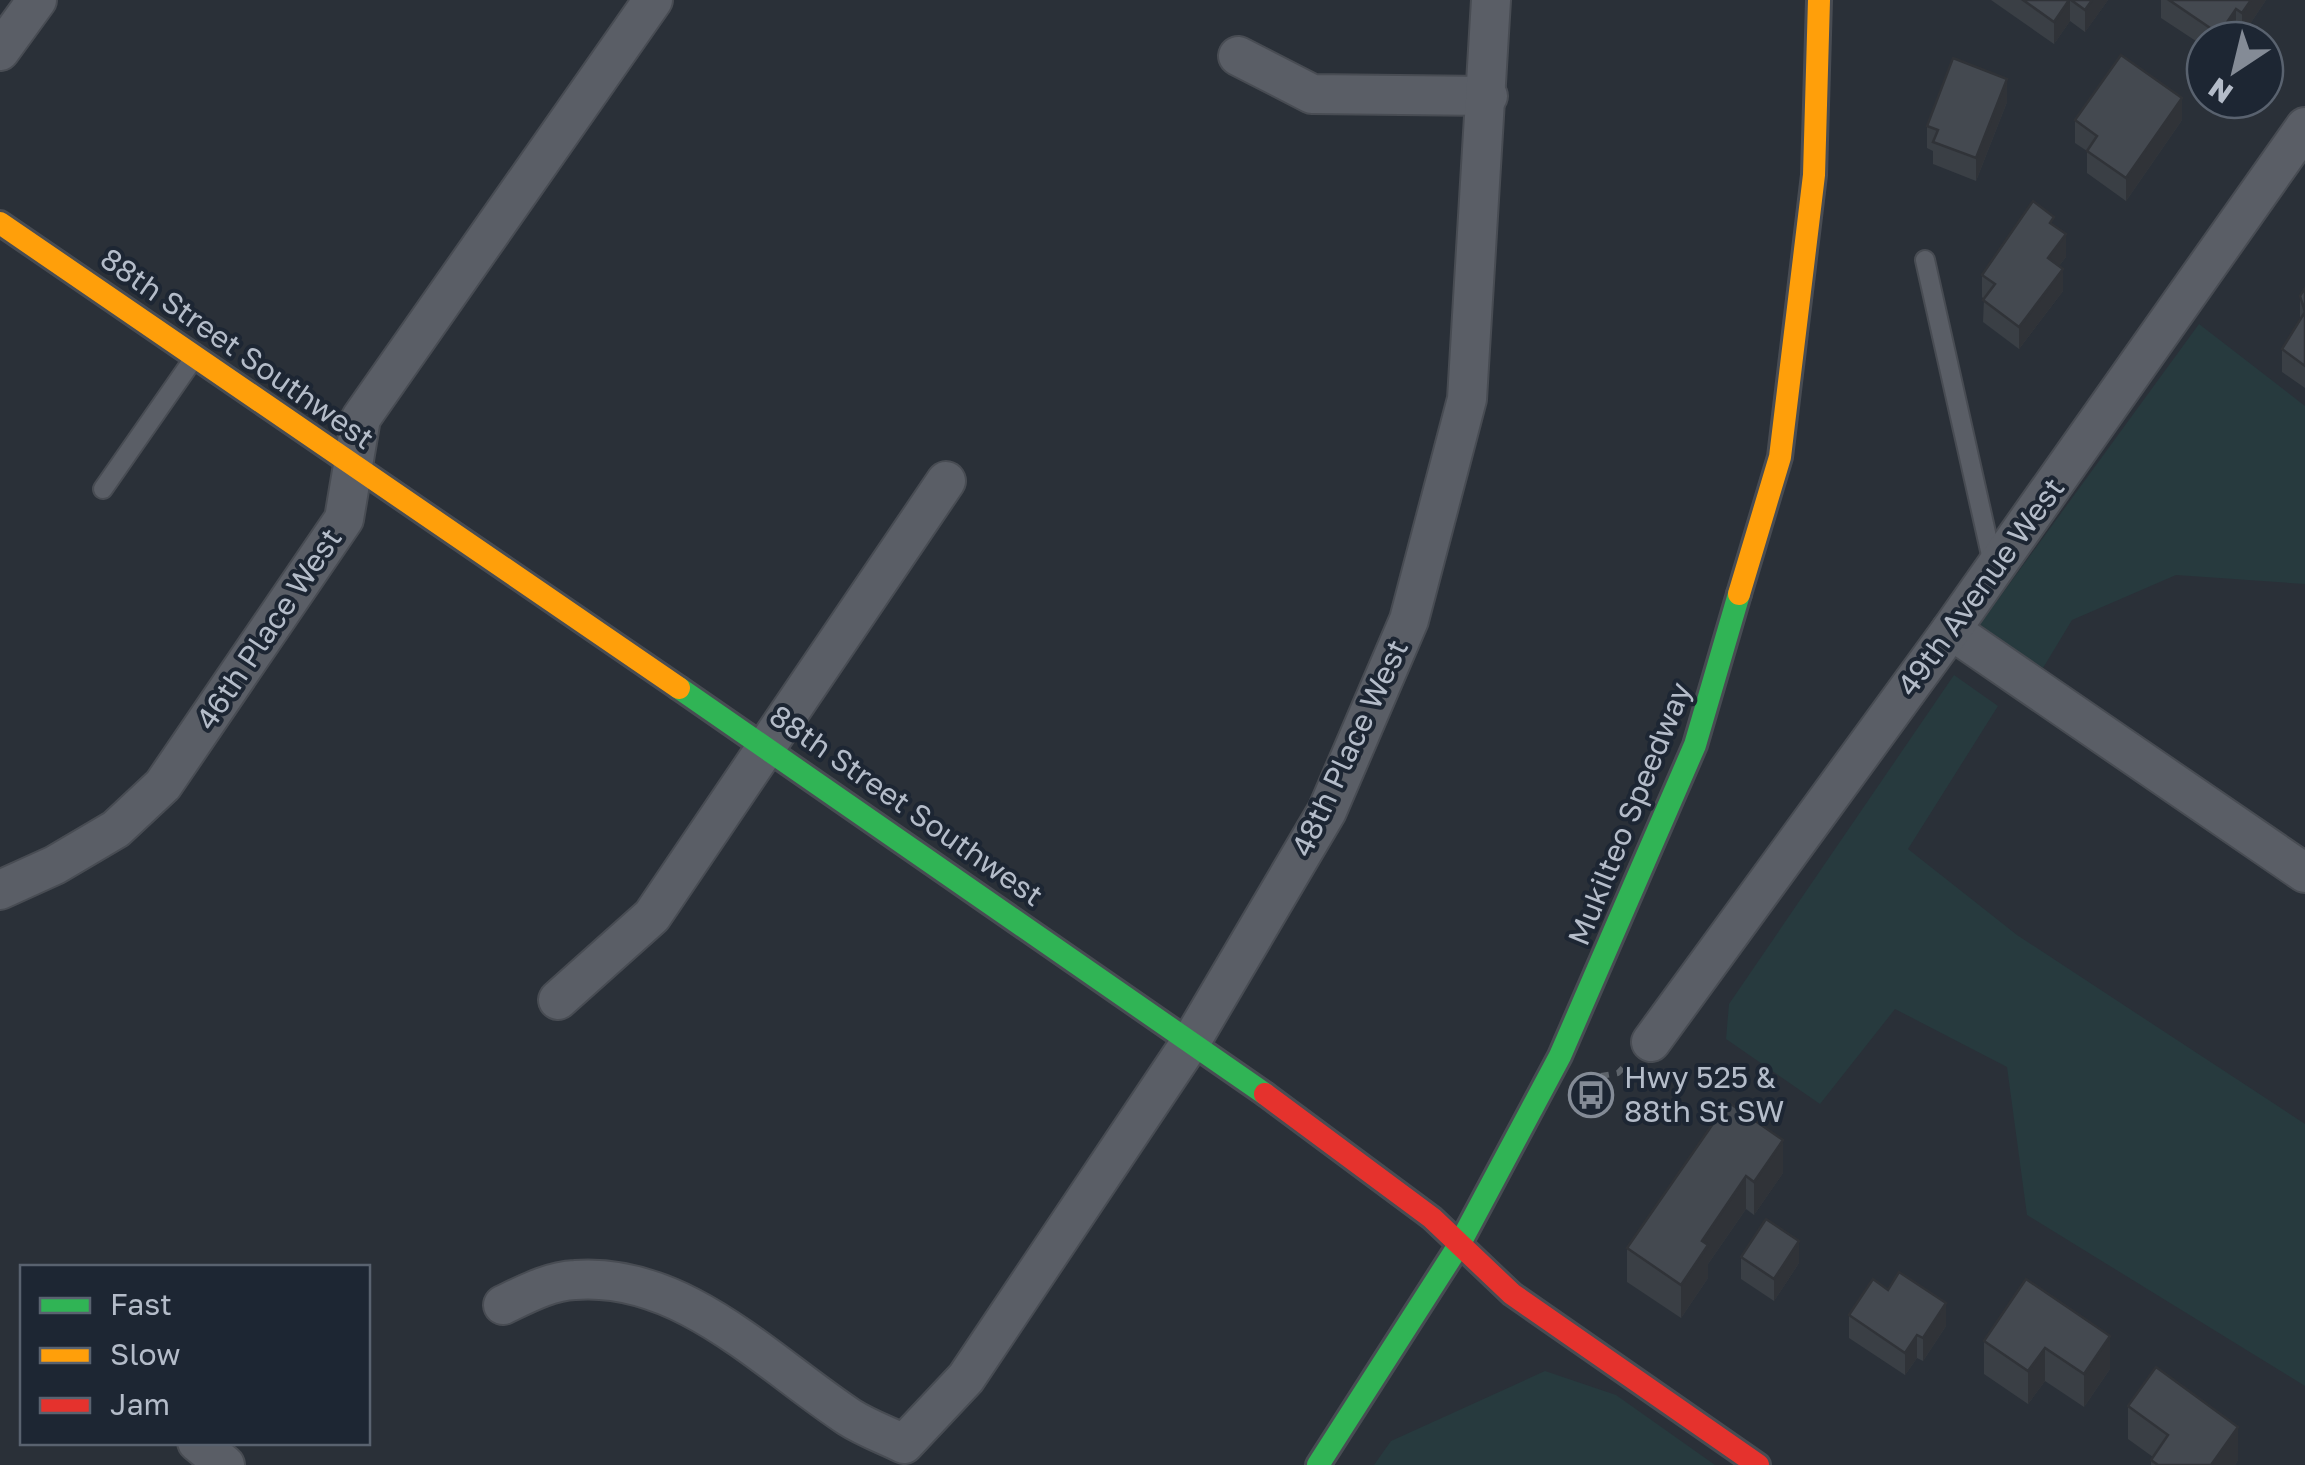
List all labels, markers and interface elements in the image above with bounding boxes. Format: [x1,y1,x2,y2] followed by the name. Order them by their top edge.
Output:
[2185,20,2285,120] north arrow
[2202,71,2239,111] text: N
[94,240,381,456] street label: 88th Street Southwest
[1889,470,2071,702] street label: 49th Avenue West
[188,521,349,736] street label: 46th Place West
[1283,634,1415,862] street label: 48th Place West
[1560,677,1698,950] street label: Mukilteo Speedway
[763,697,1050,913] street label: 88th Street Southwest
[1624,1059,1784,1129] place label: Hwy 525 & 88th St SW
[1568,1072,1614,1118] bus stop icon: Hwy 525 & 88th St SW
[20,1265,370,1445] legend
[110,1286,172,1322] text: Fast
[110,1336,181,1372] text: Slow
[110,1386,170,1422] text: Jam

